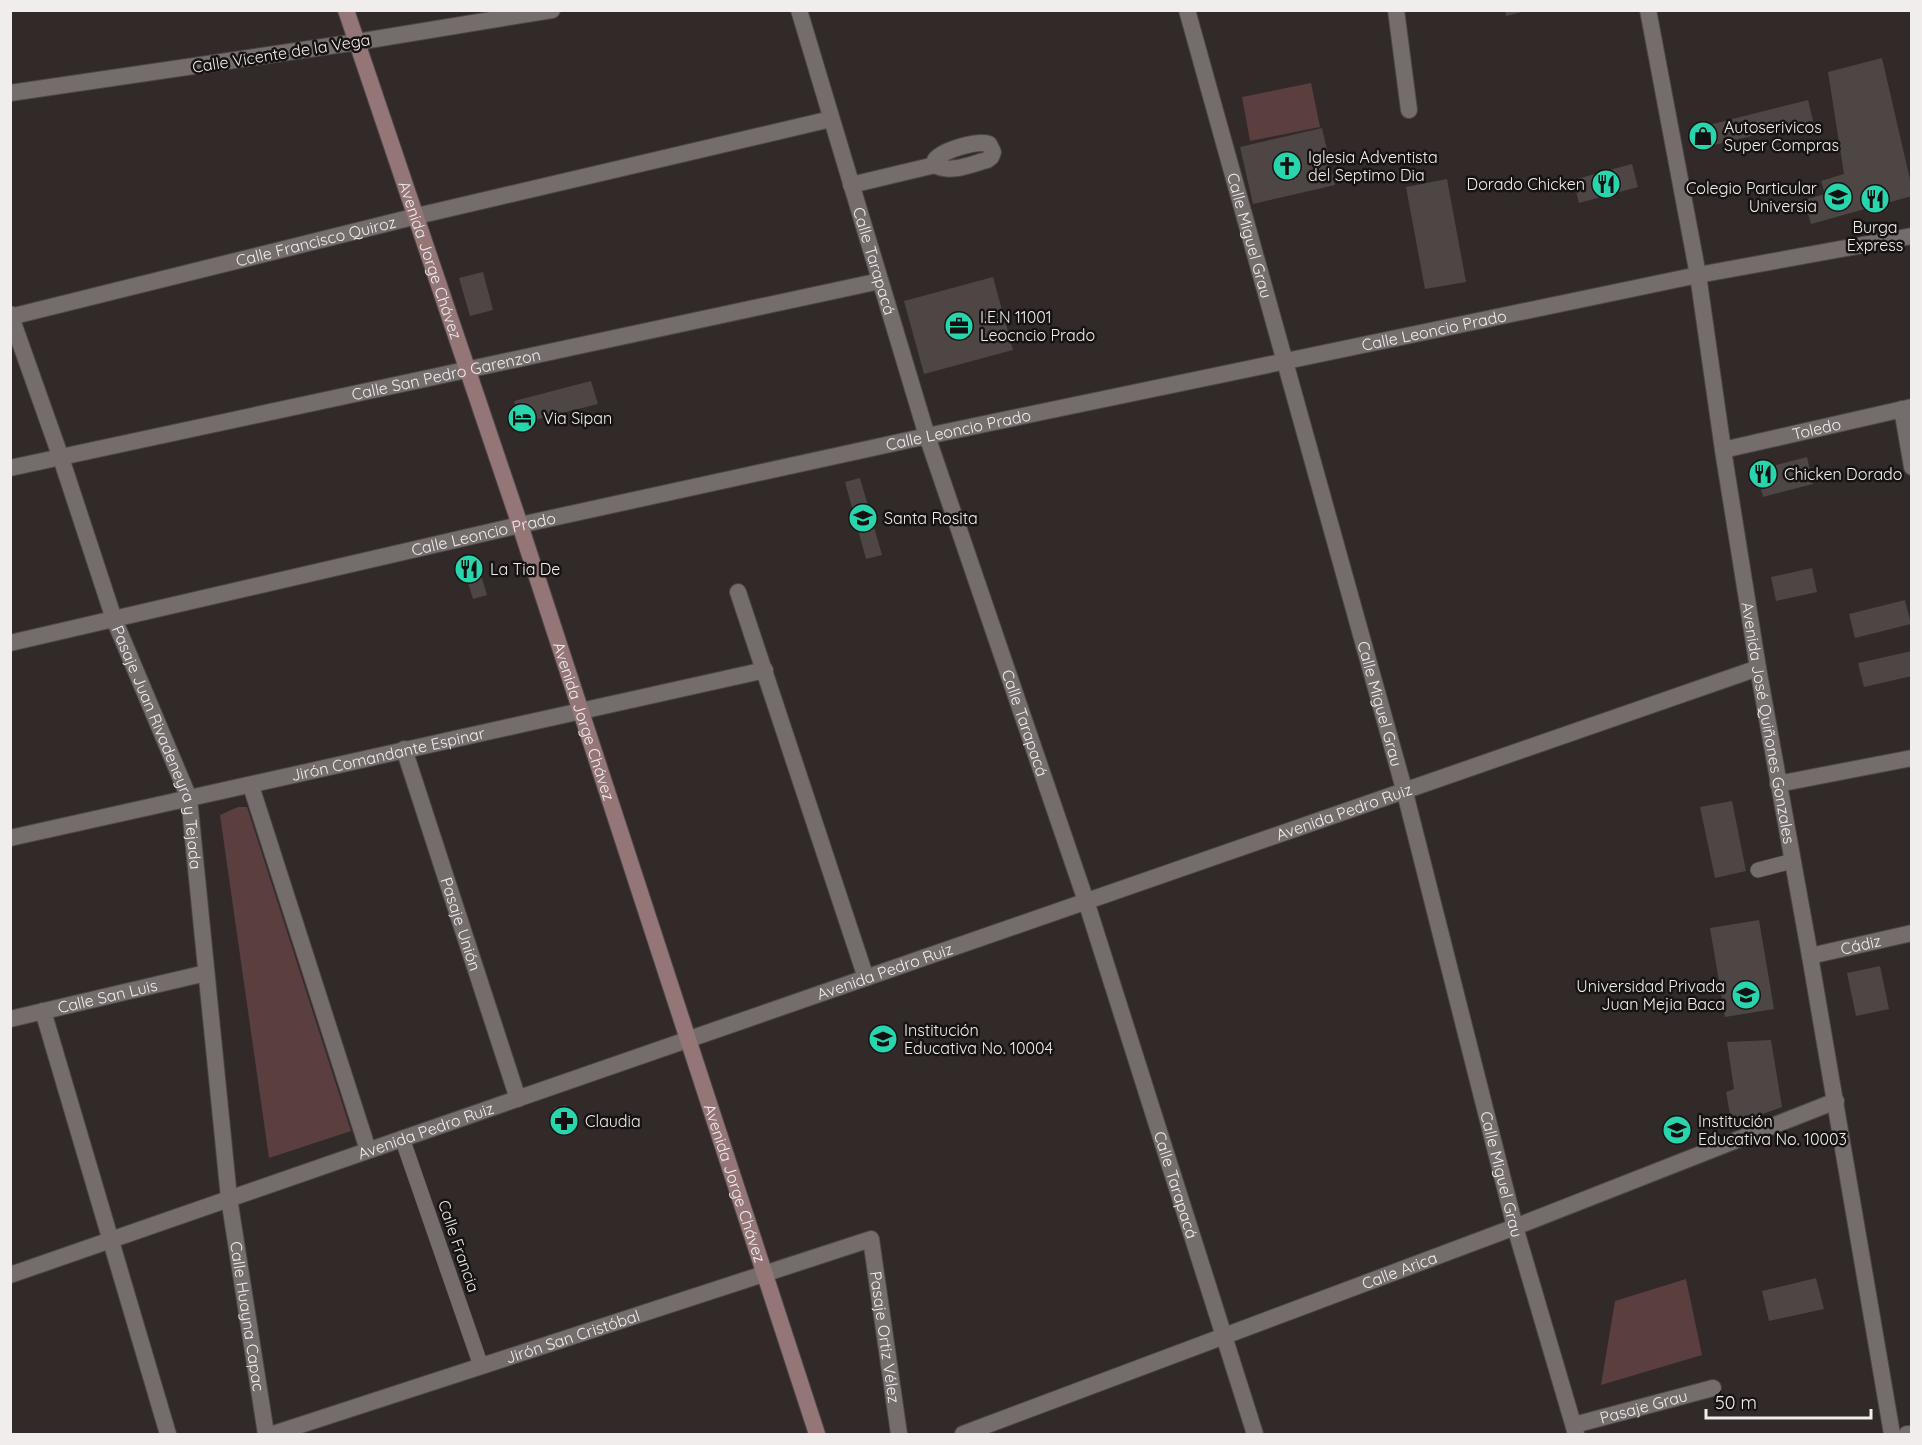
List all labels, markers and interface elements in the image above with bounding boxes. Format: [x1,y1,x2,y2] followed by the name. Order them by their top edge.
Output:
[191,29,371,77] street label: Calle Vicente de la Vega
[1724,117,1839,155] place label: Autoserivicos Super Compras
[1687,120,1719,152] shop icon: Autoserivicos Super Compras
[1308,147,1438,185] place label: Iglesia Adventista del Septimo Dia
[1271,150,1303,182] church icon: Iglesia Adventista del Septimo Dia
[1590,168,1622,200] restaurant icon: Dorado Chicken
[1223,170,1277,300] street label: Calle Miguel Grau
[1467,174,1585,194] place label: Dorado Chicken
[394,178,467,342] street label: Avenida Jorge Chávez
[1686,178,1817,216] place label: Colegio Particular Universia
[1822,181,1854,213] school or university icon: Colegio Particular Universia
[1859,183,1891,215] restaurant icon: Burga Express
[849,205,900,317] street label: Calle Tarapacá
[234,212,398,271] street label: Calle Francisco Quiroz
[1847,217,1903,255] place label: Burga Express
[1360,305,1508,355] street label: Calle Leoncio Prado
[980,307,1095,345] place label: I.E.N 11001 Leocncio Prado
[943,310,975,342] office icon: I.E.N 11001 Leocncio Prado
[350,344,542,404] street label: Calle San Pedro Garenzon
[506,402,538,434] hotel icon: Via Sipan
[884,405,1033,455] street label: Calle Leoncio Prado
[543,408,612,428] place label: Via Sipan
[1790,413,1843,444] street label: Toledo
[1747,458,1779,490] restaurant icon: Chicken Dorado
[1784,464,1902,484] place label: Chicken Dorado
[847,502,879,534] school or university icon: Santa Rosita
[409,507,558,560] street label: Calle Leoncio Prado
[884,508,978,528] place label: Santa Rosita
[453,553,485,585] restaurant icon: La Tia De
[490,559,560,579] place label: La Tia De
[1738,600,1800,845] street label: Avenida José Quiñones Gonzales
[108,622,206,870] street label: Pasaje Juan Rivadeneyra y Tejada
[549,639,619,803] street label: Avenida Jorge Chávez
[1353,639,1407,769] street label: Calle Miguel Grau
[998,667,1053,779] street label: Calle Tarapacá
[289,723,487,785] street label: Jirón Comandante Espinar
[1273,779,1414,845] street label: Avenida Pedro Ruiz
[436,875,486,973] street label: Pasaje Unión
[1839,930,1883,959] street label: Cádiz
[814,938,955,1004] street label: Avenida Pedro Ruiz
[56,975,159,1018] street label: Calle San Luis
[1576,976,1725,1014] place label: Universidad Privada Juan Mejia Baca
[1730,979,1762,1011] school or university icon: Universidad Privada Juan Mejia Baca
[904,1020,1053,1058] place label: Institución Educativa No. 10004
[867,1023,899,1055] school or university icon: Institución Educativa No. 10004
[355,1098,496,1163] street label: Avenida Pedro Ruiz
[700,1101,770,1265] street label: Avenida Jorge Chávez
[548,1105,580,1137] pharmacy icon: Claudia
[1476,1109,1527,1240] street label: Calle Miguel Grau
[585,1111,641,1131] place label: Claudia
[1698,1111,1847,1149] place label: Institución Educativa No. 10003
[1661,1114,1693,1146] school or university icon: Institución Educativa No. 10003
[1150,1129,1202,1241] street label: Calle Tarapacá
[434,1197,484,1295] street label: Calle Francia
[226,1240,269,1393] street label: Calle Huayna Capac
[1359,1247,1440,1294] street label: Calle Arica
[866,1270,904,1404] street label: Pasaje Ortiz Vélez
[503,1305,642,1368] street label: Jirón San Cristóbal
[1706,1382,1871,1420] scale bar
[1598,1385,1690,1428] street label: Pasaje Grau
[1715,1391,1757,1414] text: 50 m

